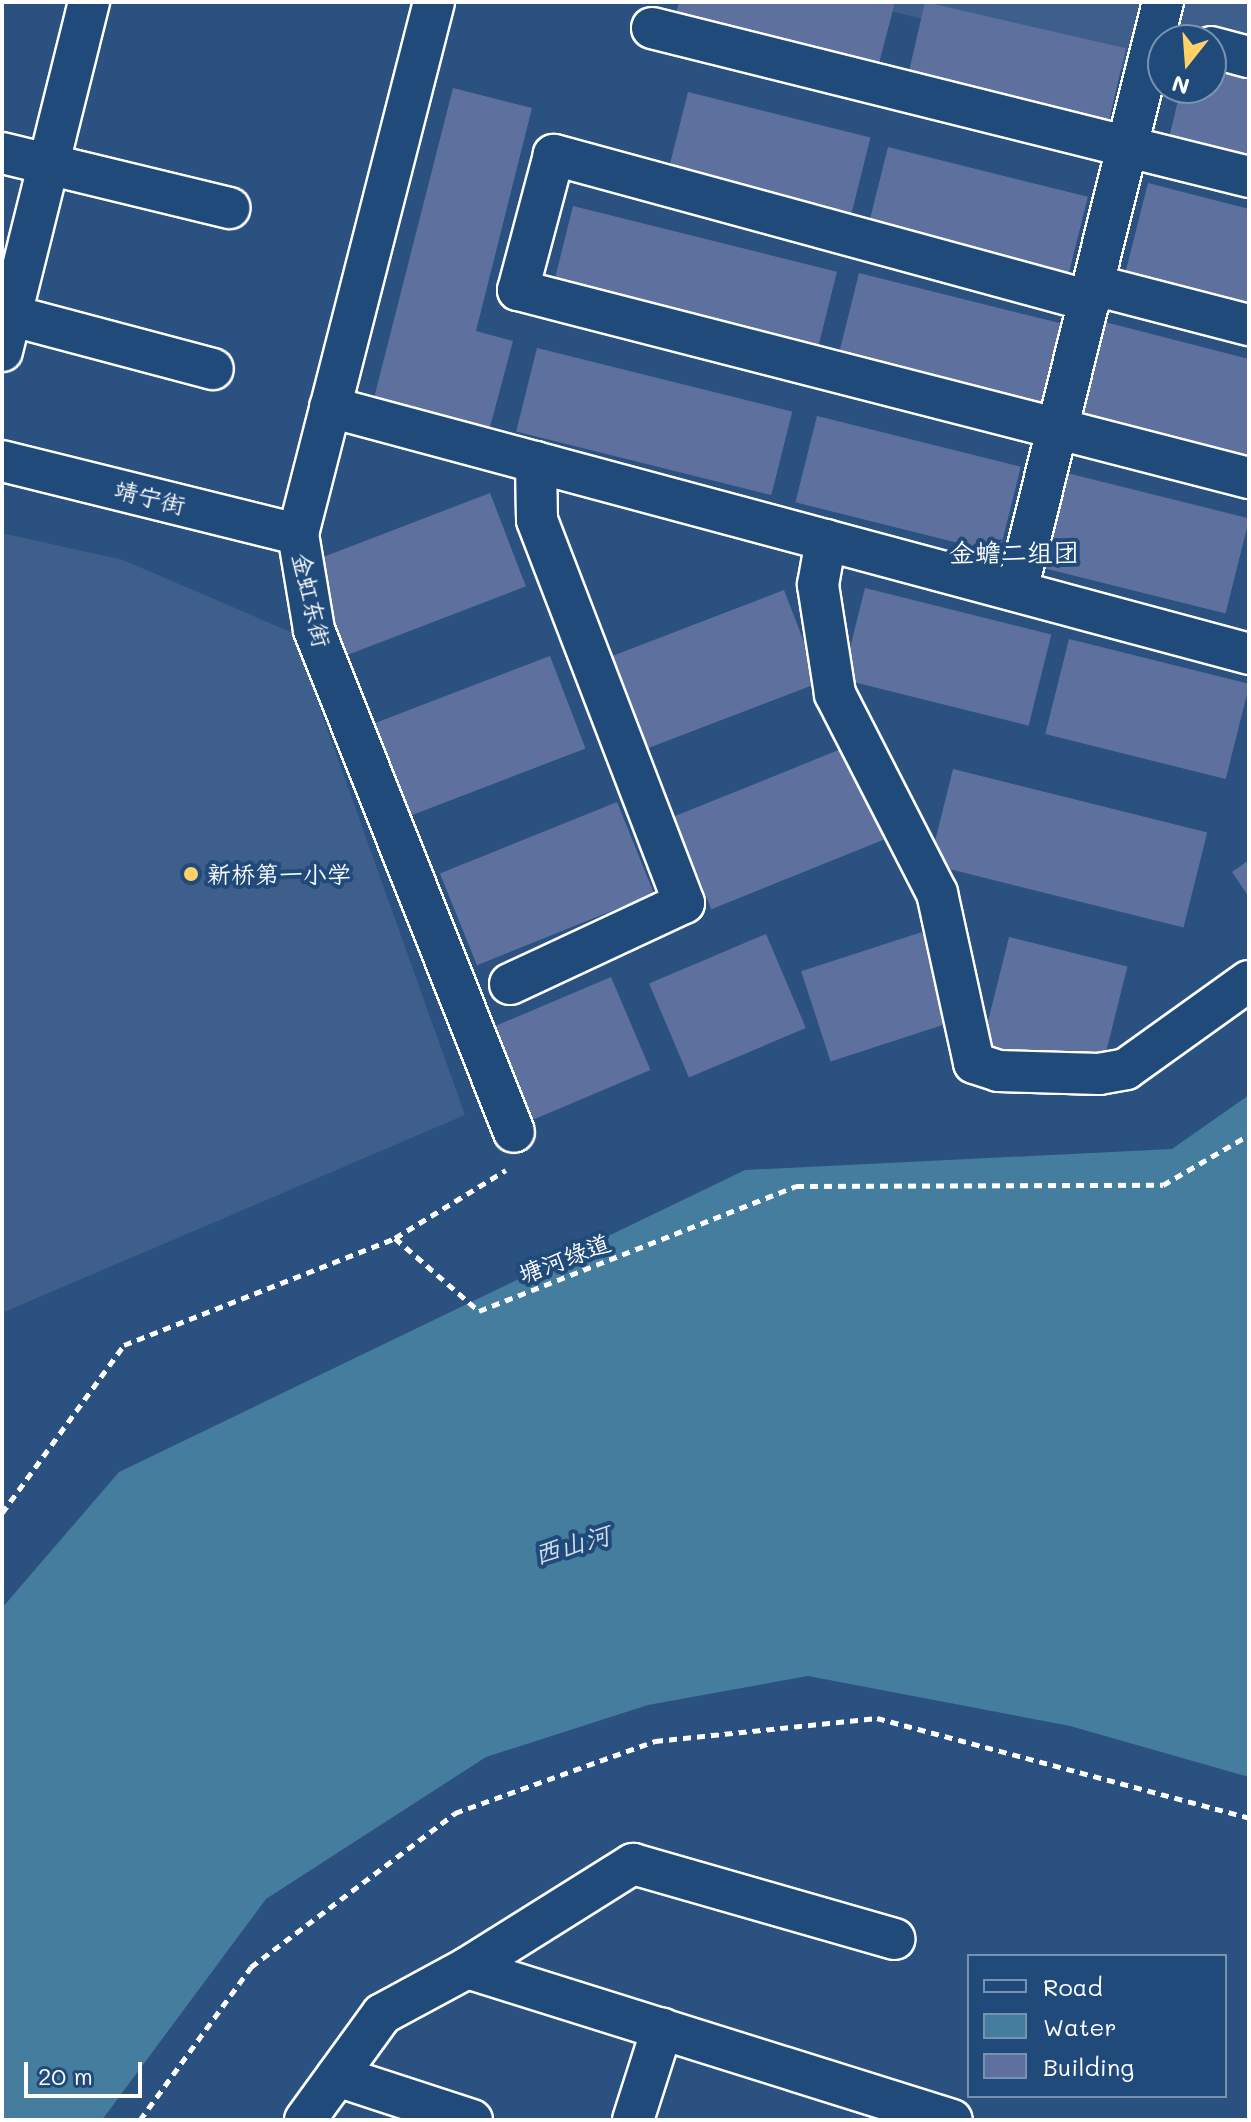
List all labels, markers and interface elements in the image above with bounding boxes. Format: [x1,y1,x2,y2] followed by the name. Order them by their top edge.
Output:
[1147,24,1227,104] north arrow
[1168,69,1193,102] text: N
[112,474,188,520] street label: 靖宁街
[949,537,1079,569] district label: 金蟾二组团
[287,550,337,650] street label: 金虹东街
[207,860,351,888] place label: 新桥第一小学
[182,865,200,883] marker: 新桥第一小学
[514,1227,614,1289] street label: 塘河绿道
[530,1519,614,1571] water label: 西山河
[967,1954,1227,2098] legend
[1043,1971,1103,2002] text: Road
[1043,2011,1117,2042] text: Water
[28,2046,146,2096] scale bar
[1043,2051,1134,2082] text: Building
[38,2060,93,2091] text: 20 m

